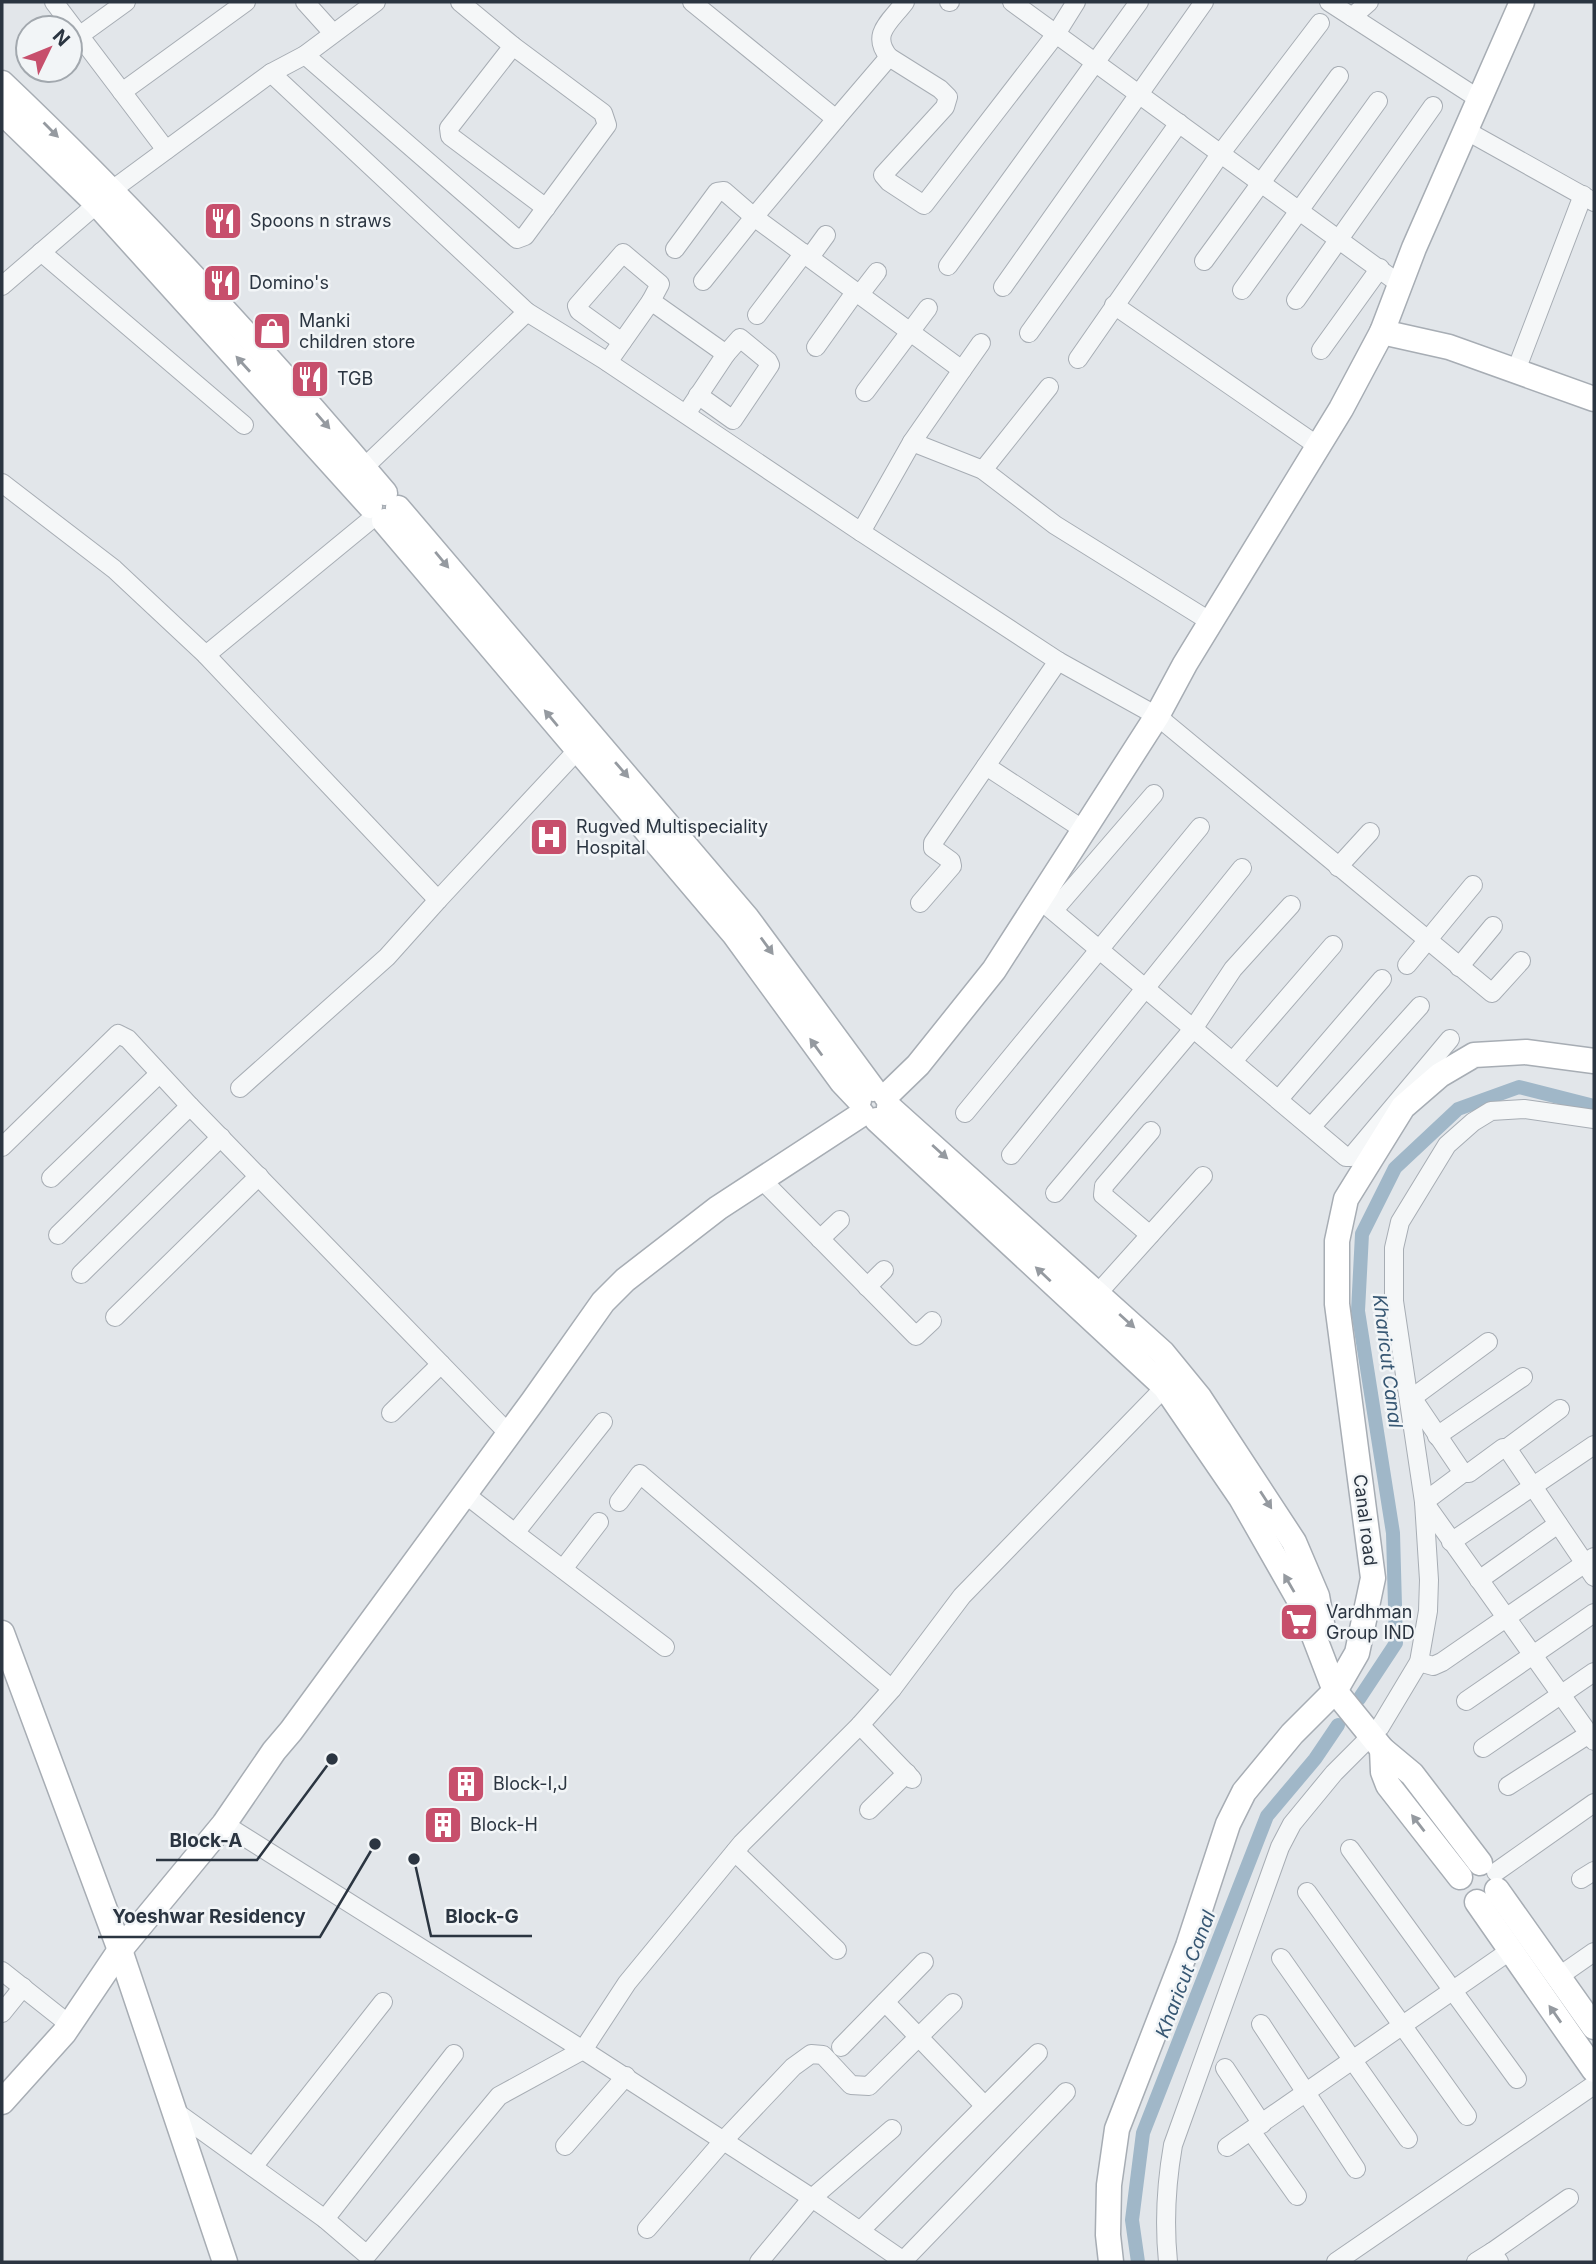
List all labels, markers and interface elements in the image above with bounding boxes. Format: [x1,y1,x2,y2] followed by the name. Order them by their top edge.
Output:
[14,14,84,84] north arrow
[48,25,74,51] text: N
[43,122,59,138] one-way arrow
[202,200,244,242] restaurant icon: Spoons n straws
[250,210,392,231] place label: Spoons n straws
[201,262,243,304] restaurant icon: Domino's
[249,272,329,293] place label: Domino's
[251,310,293,352] shop icon: Manki children store
[299,310,415,352] place label: Manki children store
[235,356,251,373] one-way arrow
[289,358,331,400] restaurant icon: TGB
[337,368,373,389] place label: TGB
[315,413,330,430] one-way arrow
[434,552,449,569] one-way arrow
[543,709,558,727] one-way arrow
[614,762,629,779] one-way arrow
[528,816,570,858] hospital icon: Rugved Multispeciality Hospital
[576,816,768,858] place label: Rugved Multispeciality Hospital
[760,937,774,955] one-way arrow
[810,1038,824,1056] one-way arrow
[931,1144,948,1160] one-way arrow
[1034,1266,1052,1282] one-way arrow
[1368,1293,1407,1430] water label: Kharicut Canal
[1118,1313,1136,1329] one-way arrow
[1349,1473,1382,1567] street label: Canal road
[1259,1490,1272,1509] one-way arrow
[1283,1574,1295,1593] one-way arrow
[1278,1601,1320,1643] supermarket icon: Vardhman Group IND
[1326,1601,1415,1643] place label: Vardhman Group IND
[445,1763,487,1805] building icon: Block-I,J
[493,1773,568,1794] place label: Block-I,J
[422,1804,464,1846] building icon: Block-H
[470,1814,538,1835] place label: Block-H
[1410,1815,1425,1833] one-way arrow
[156,1820,257,1860] callout: Block-A
[170,1829,242,1852] text: Block-A
[431,1896,532,1936] callout: Block-G
[98,1897,320,1937] callout: Yoeshwar Residency
[112,1905,306,1928] text: Yoeshwar Residency
[445,1905,519,1928] text: Block-G
[1151,1907,1220,2041] water label: Kharicut Canal
[1548,2005,1562,2023] one-way arrow

